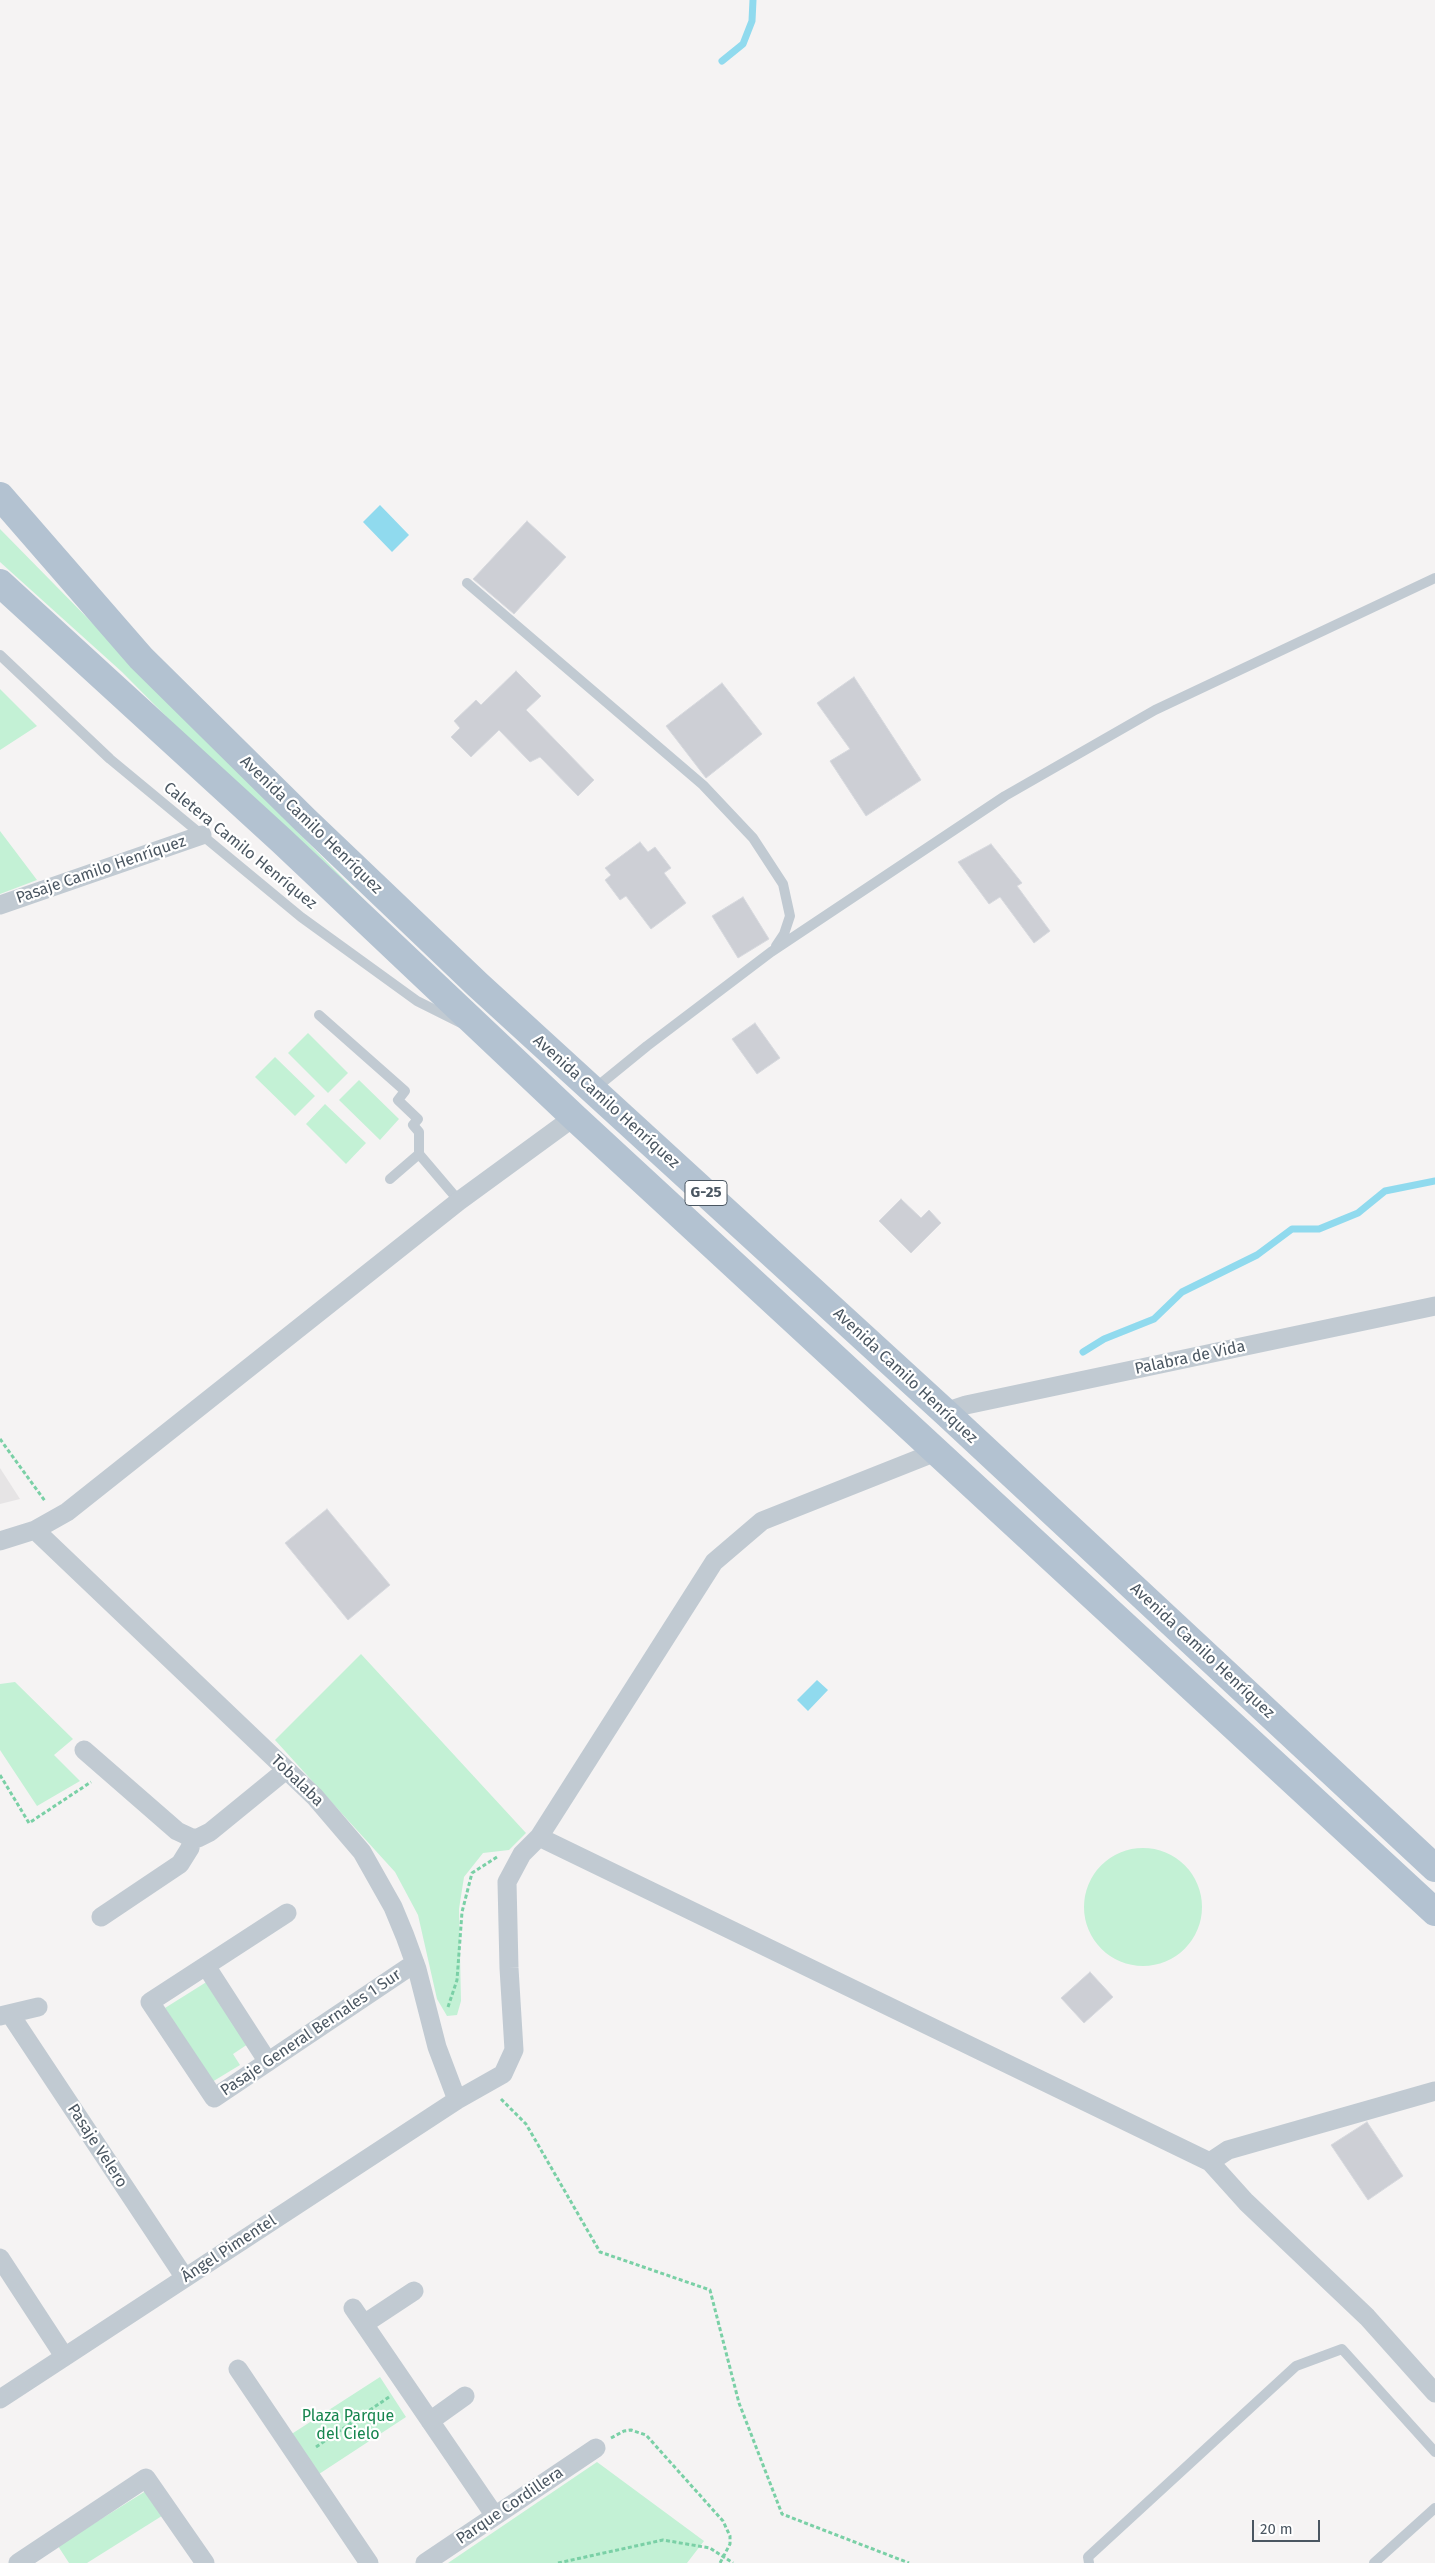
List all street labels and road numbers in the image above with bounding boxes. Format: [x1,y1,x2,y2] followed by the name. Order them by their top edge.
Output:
[236,752,386,898] street label: Avenida Camilo Henríquez
[160,778,320,914] street label: Caletera Camilo Henríquez
[14,832,188,908] street label: Pasaje Camilo Henríquez
[529,1031,683,1173] street label: Avenida Camilo Henríquez
[685,1180,727,1206] road number: G-25
[829,1304,981,1448] street label: Avenida Camilo Henríquez
[1133,1337,1247,1379] street label: Palabra de Vida
[1126,1579,1278,1723] street label: Avenida Camilo Henríquez
[267,1751,327,1811] street label: Tobalaba
[217,1965,405,2101] street label: Pasaje General Bernales 1 Sur
[63,2101,131,2191] street label: Pasaje Velero
[178,2211,280,2287] street label: Ángel Pimentel
[453,2463,567,2549] street label: Parque Cordillera

